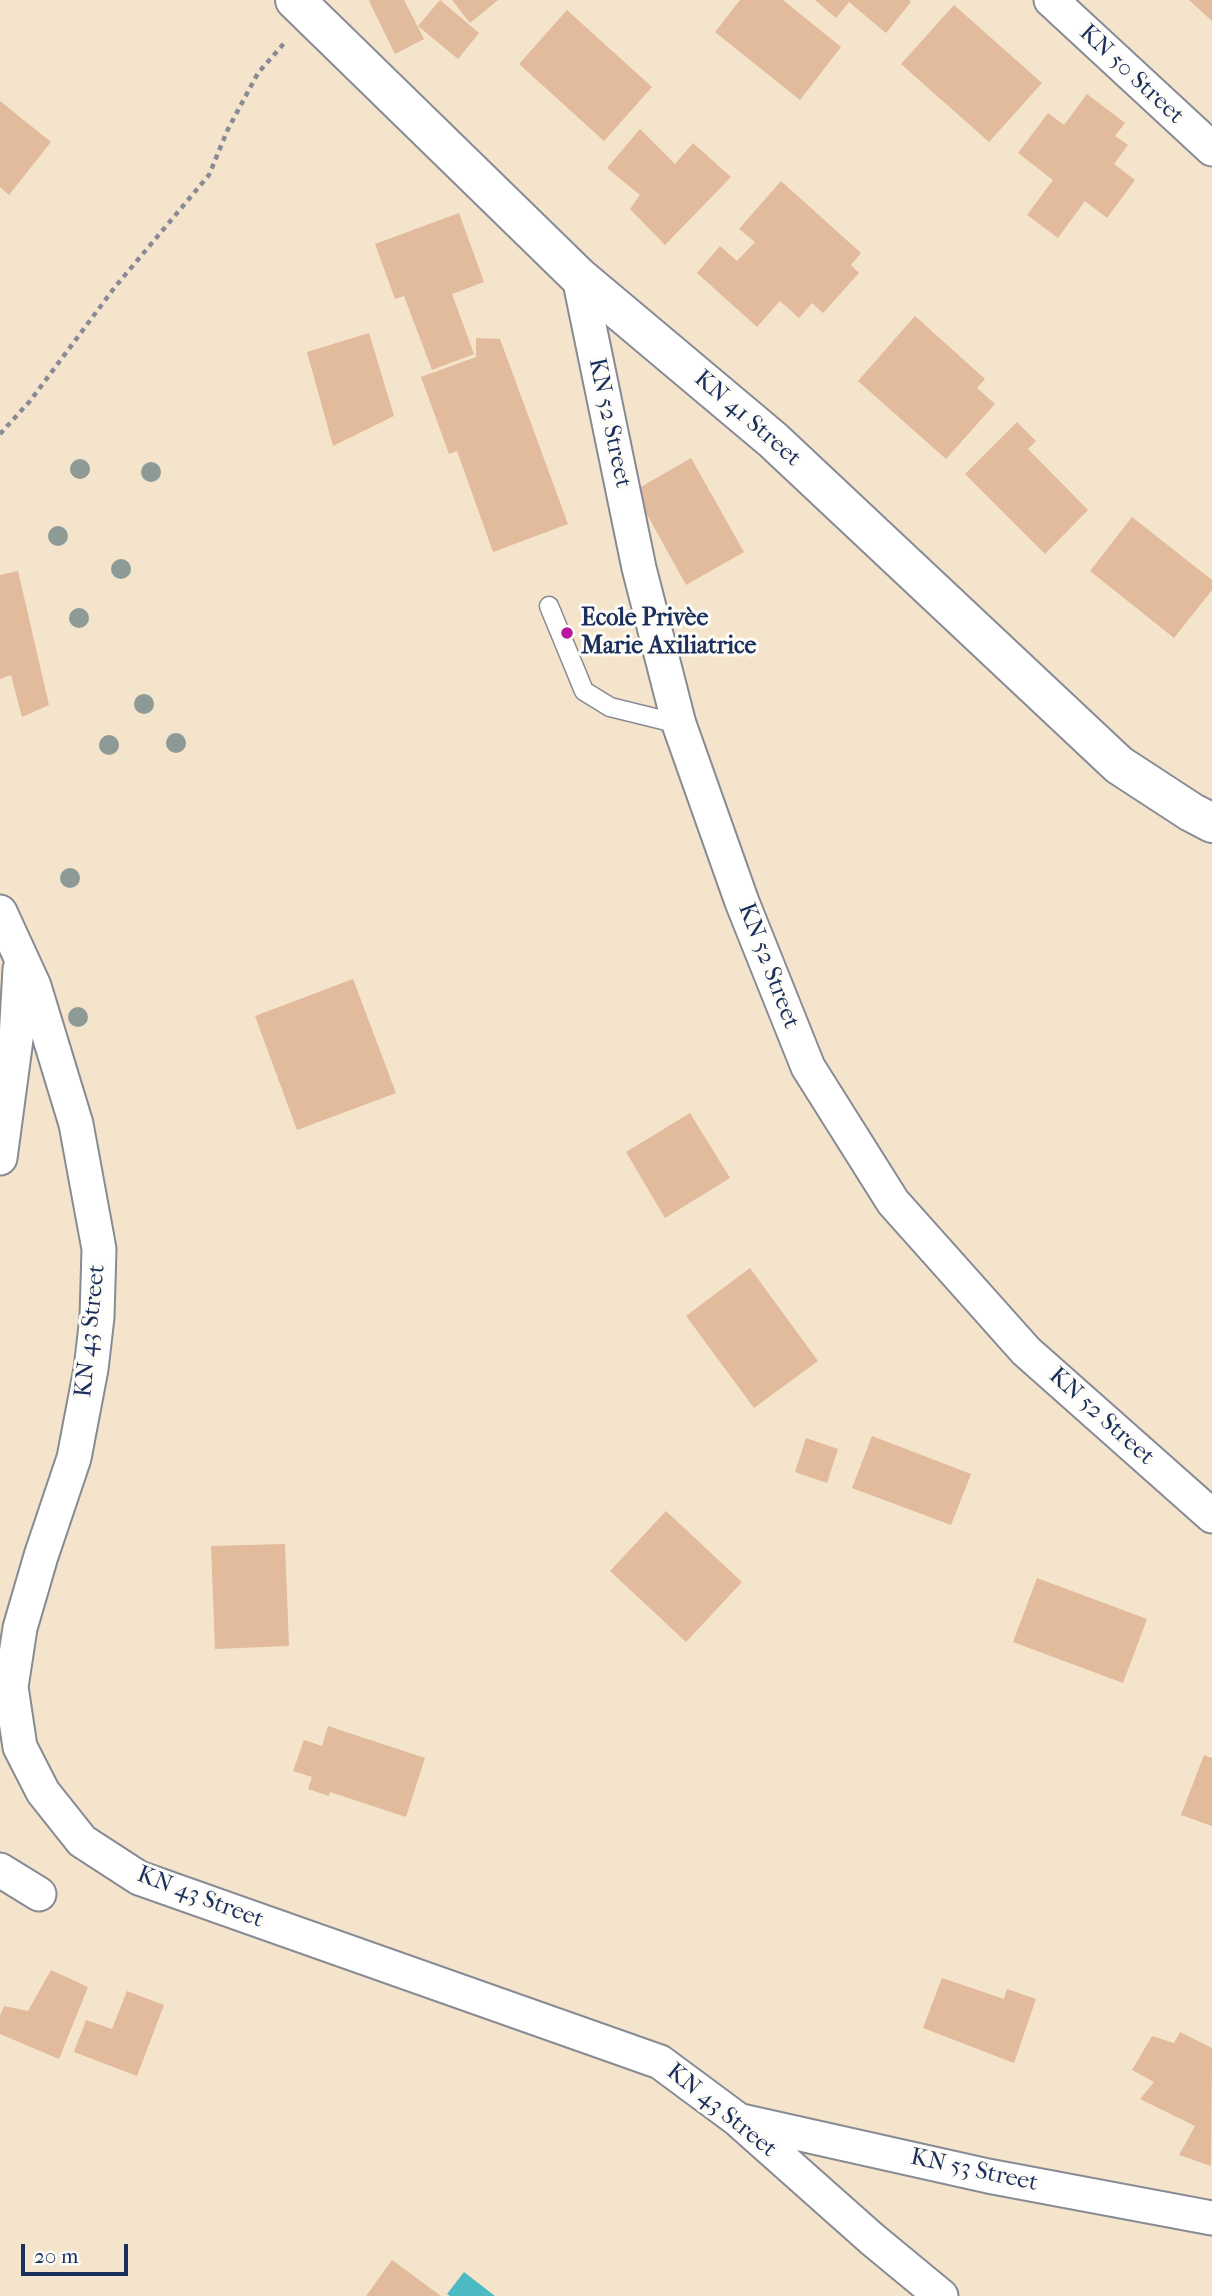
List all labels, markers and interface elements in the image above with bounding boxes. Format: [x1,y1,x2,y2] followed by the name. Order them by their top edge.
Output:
[1073,19,1189,131] street label: KN 50 Street
[581,355,637,491] street label: KN 52 Street
[688,365,806,473] street label: KN 41 Street
[581,605,756,661] place label: Ecole Privèe Marie Axiliatrice
[559,625,575,641] marker: Ecole Privèe Marie Axiliatrice
[731,899,805,1033] street label: KN 52 Street
[70,1263,112,1399] street label: KN 43 Street
[1042,1362,1160,1472] street label: KN 52 Street
[133,1861,267,1935] street label: KN 43 Street
[660,2058,782,2164] street label: KN 43 Street
[908,2143,1040,2199] street label: KN 53 Street
[24,2230,131,2274] scale bar
[34,2244,78,2268] text: 20 m

